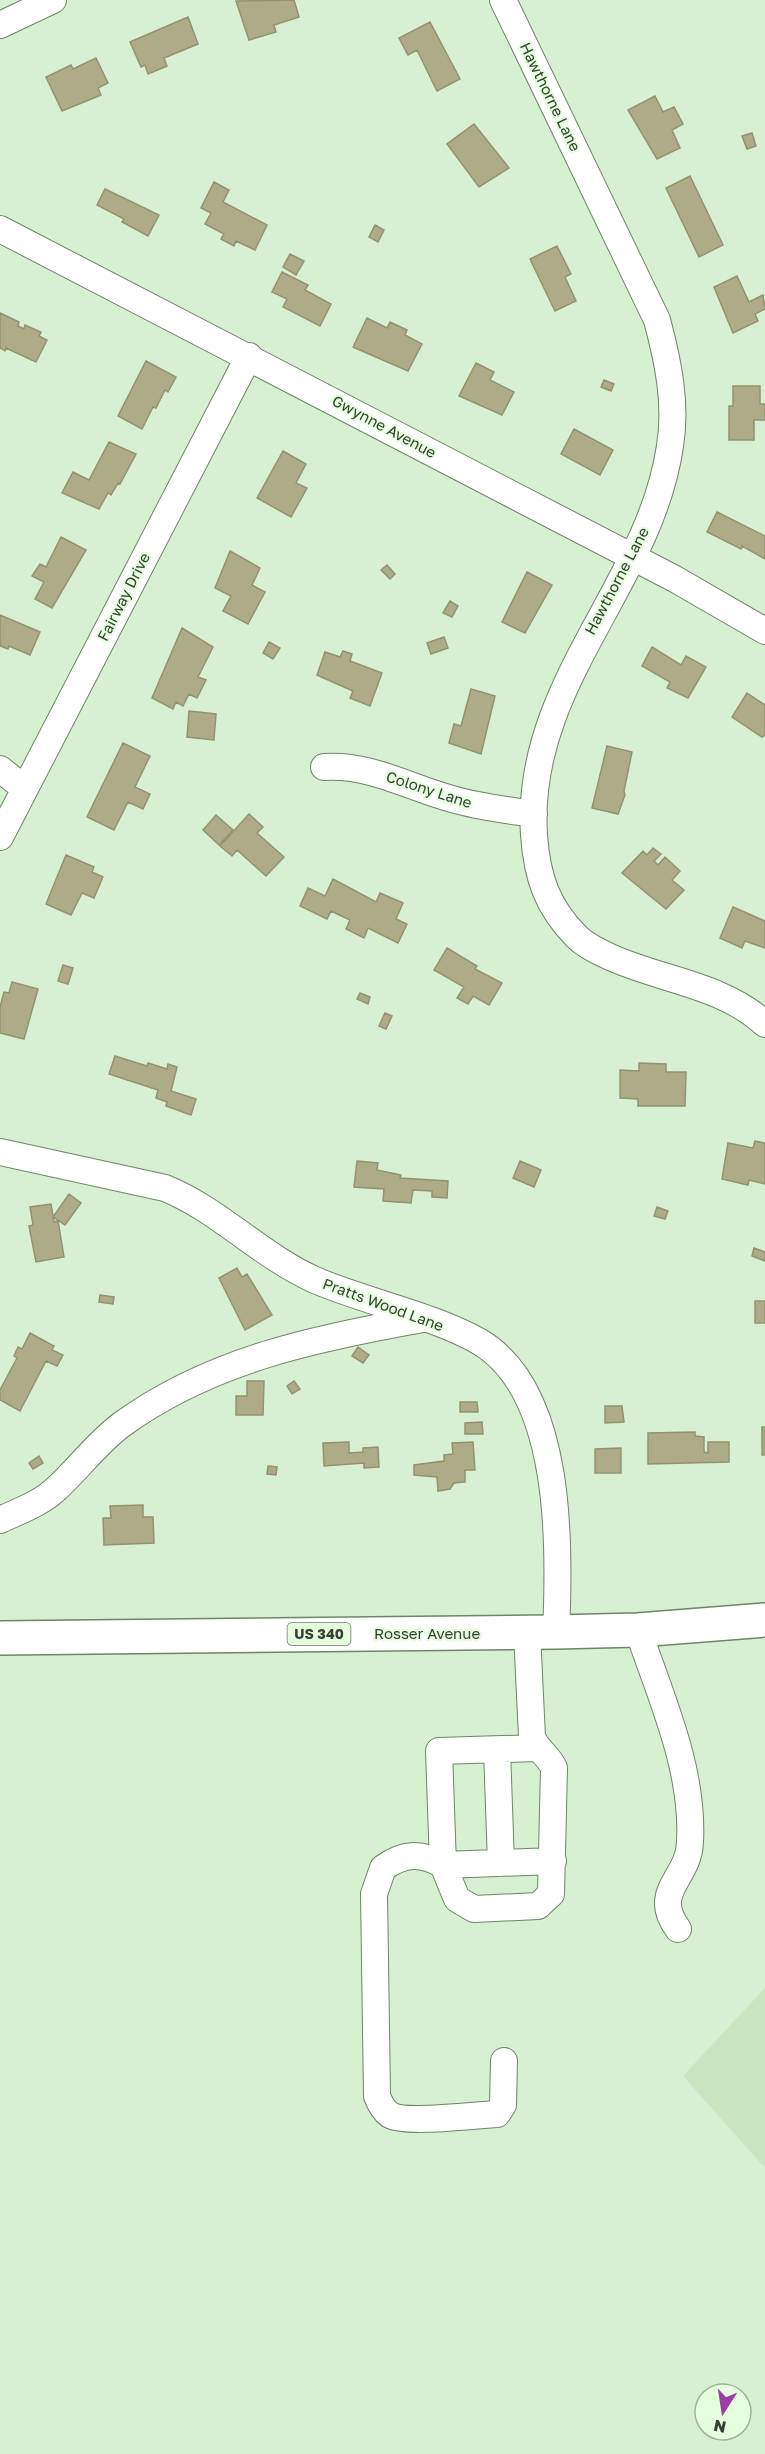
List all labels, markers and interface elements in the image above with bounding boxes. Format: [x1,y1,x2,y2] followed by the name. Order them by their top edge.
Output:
[517,39,585,154] street label: Hawthorne Lane
[329,391,440,461] street label: Gwynne Avenue
[580,523,652,637] street label: Hawthorne Lane
[93,549,153,644] street label: Fairway Drive
[384,767,475,811] street label: Colony Lane
[320,1274,446,1334] street label: Pratts Wood Lane
[288,1623,350,1645] road number: US 340
[374,1624,480,1642] street label: Rosser Avenue
[693,2382,753,2442] north arrow
[712,2416,728,2438] text: N

